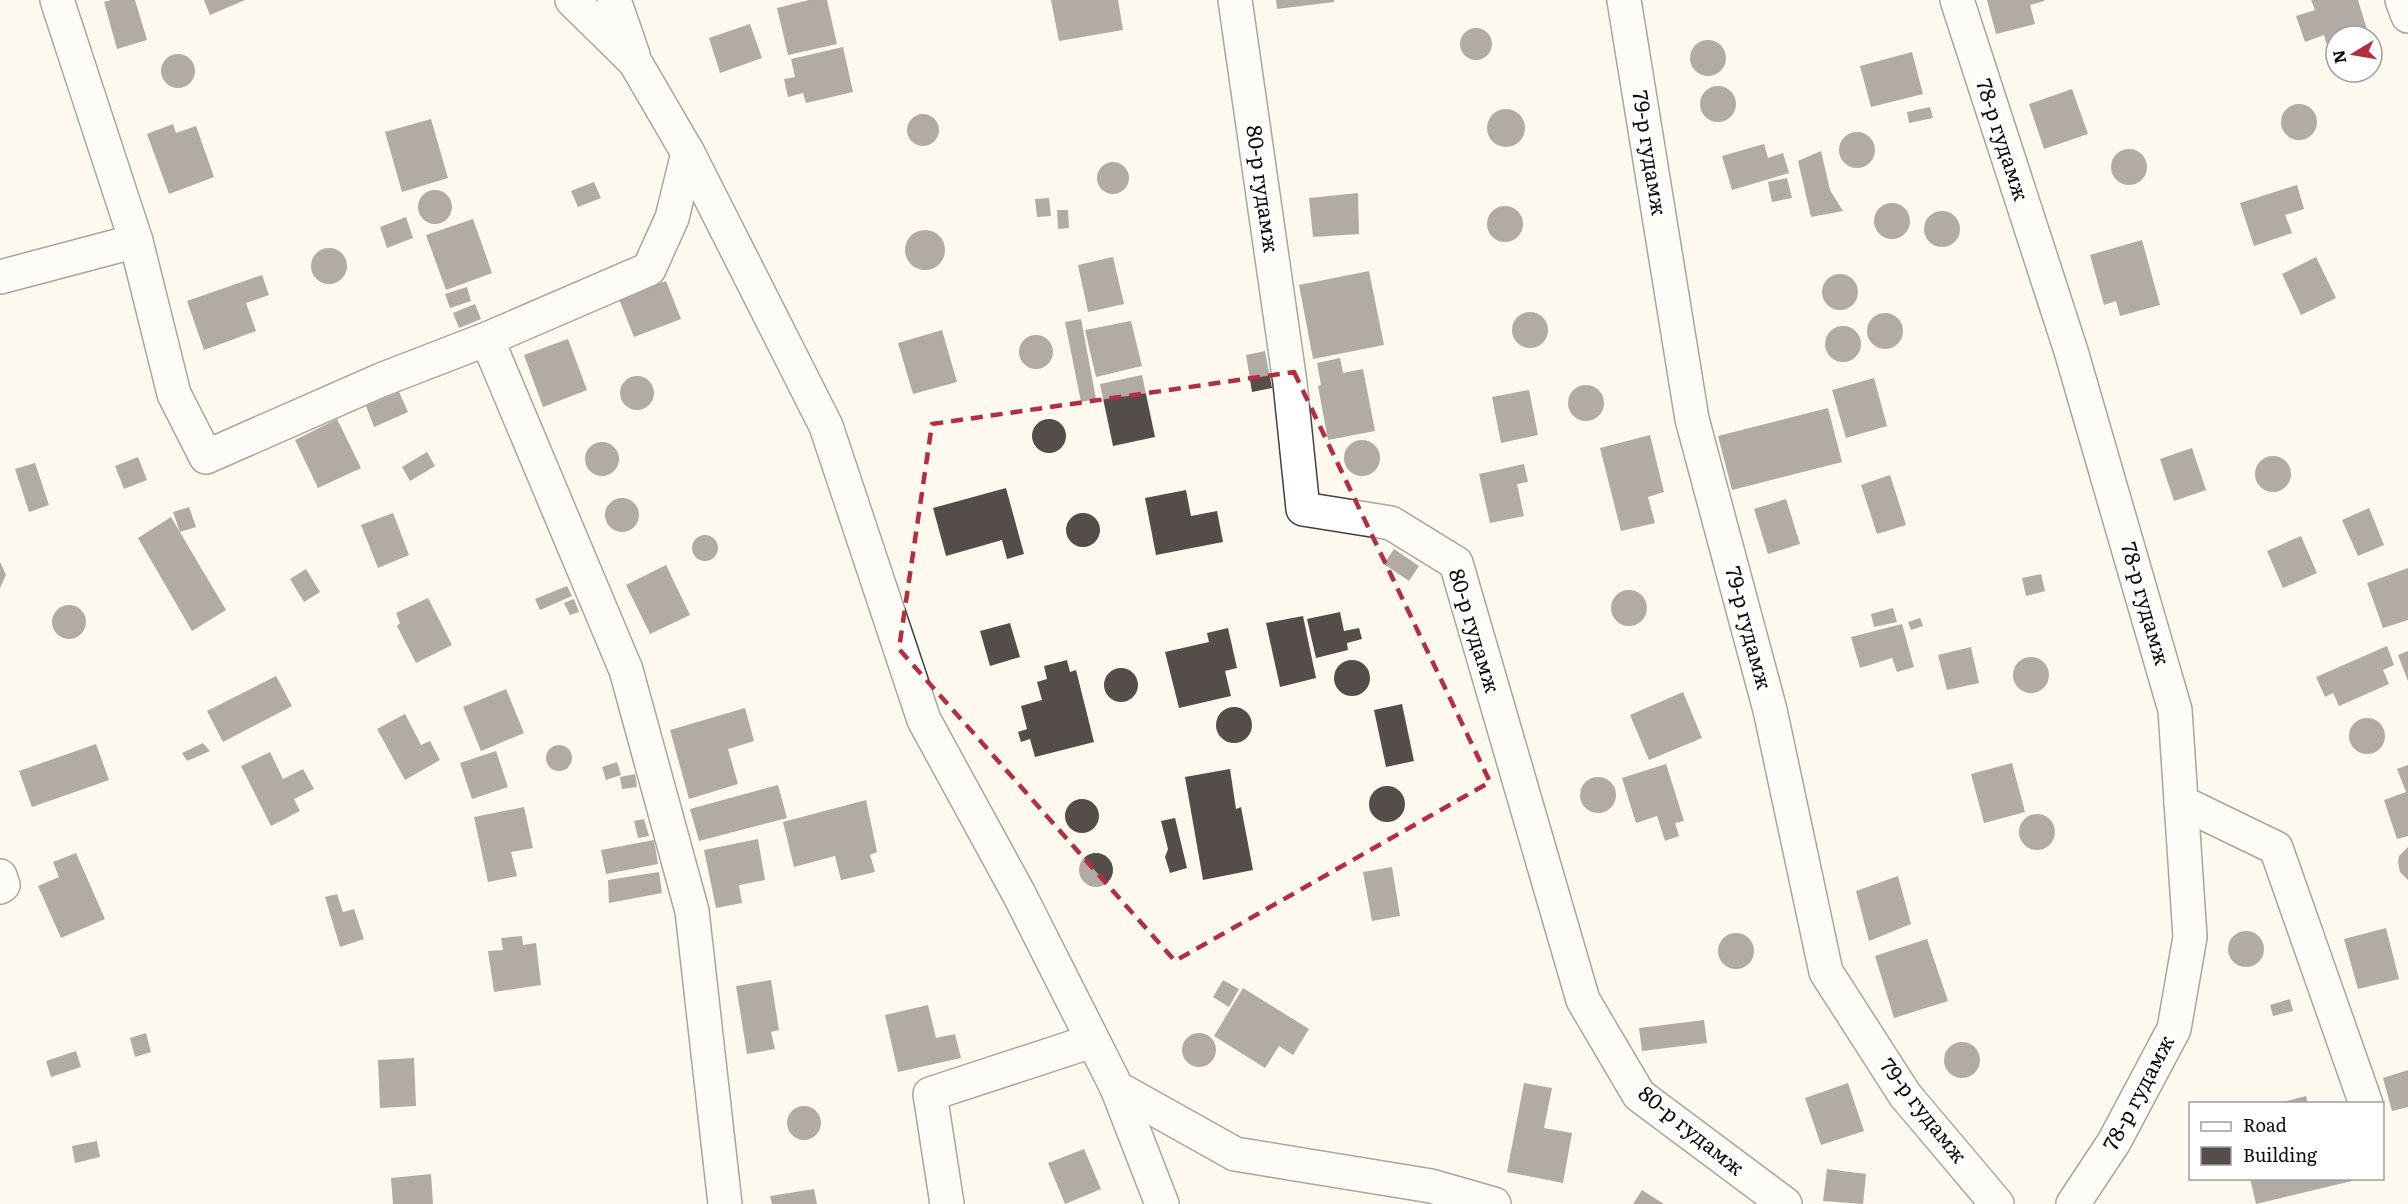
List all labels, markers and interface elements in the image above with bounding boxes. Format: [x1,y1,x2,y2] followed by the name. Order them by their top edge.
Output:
[2324,24,2384,84] north arrow
[2325,48,2351,66] text: N
[1970,74,2039,204] street label: 78-р гудамж
[1626,88,1677,217] street label: 79-р гудамж
[1240,123,1289,254] street label: 80-р гудамж
[2115,538,2180,669] street label: 78-р гудамж
[1719,562,1782,692] street label: 79-р гудамж
[1443,564,1510,696] street label: 80-р гудамж
[2093,1029,2180,1155] street label: 78-р гудамж
[1874,1050,1976,1169] street label: 79-р гудамж
[1633,1077,1752,1181] street label: 80-р гудамж
[2189,1102,2384,1180] legend
[2243,1111,2287,1138] text: Road
[2243,1141,2318,1168] text: Building

